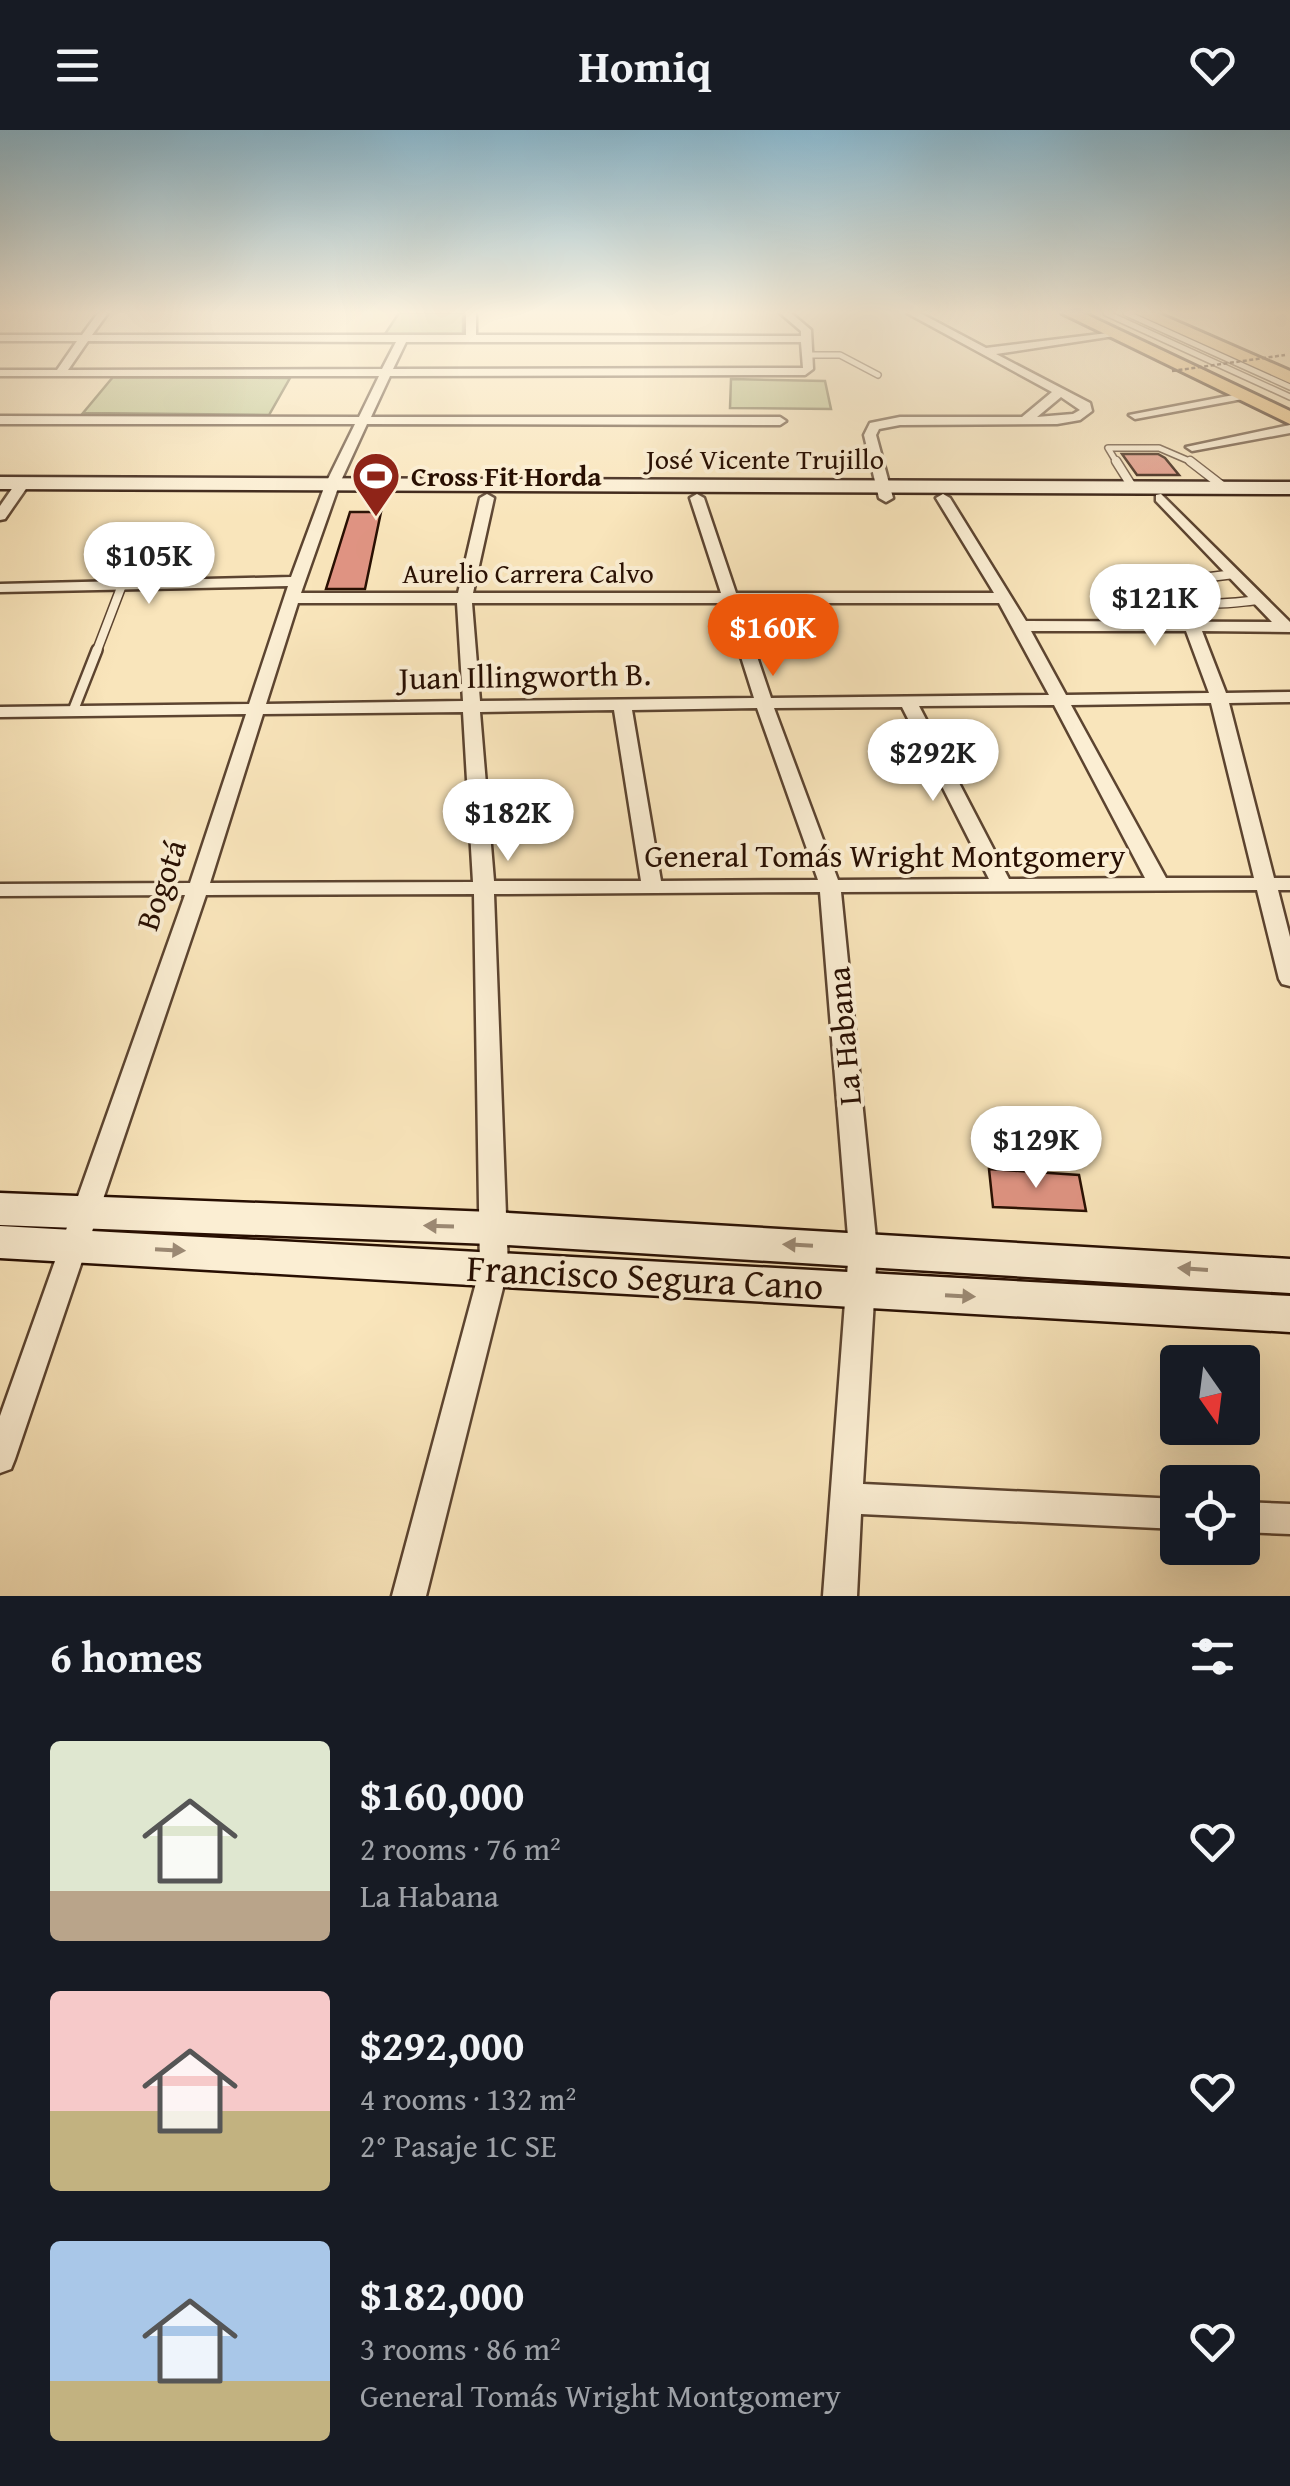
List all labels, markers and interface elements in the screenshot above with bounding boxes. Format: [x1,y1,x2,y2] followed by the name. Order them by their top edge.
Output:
[579,33,711,98] text: Homiq
[50,38,105,93] icon: menu
[1185,38,1240,93] icon: heart
[643,438,884,479] street label: José Vicente Trujillo
[350,450,402,518] sports icon: Cross Fit Horda
[411,455,602,496] place label: Cross Fit Horda
[79,522,219,607] pin: $105K
[106,531,192,578] text: $105K
[402,552,654,593] street label: Aurelio Carrera Calvo
[1085,564,1225,649] pin: $121K
[1112,573,1198,620] text: $121K
[703,594,843,679] pin: $160K
[730,603,816,650] text: $160K
[395,650,651,701] street label: Juan Illingworth B.
[863,719,1003,804] pin: $292K
[890,728,976,775] text: $292K
[438,779,578,864] pin: $182K
[465,788,551,835] text: $182K
[645,832,1126,879] street label: General Tomás Wright Montgomery
[123,833,198,937] street label: Bogotá
[814,965,873,1107] street label: La Habana
[966,1106,1106,1191] pin: $129K
[993,1115,1079,1162] text: $129K
[422,1218,454,1234] one-way arrow
[782,1237,814,1253] one-way arrow
[465,1239,825,1313] street label: Francisco Segura Cano
[155,1242,187,1258] one-way arrow
[1176,1261,1208,1277] one-way arrow
[945,1288,977,1304] one-way arrow
[1160,1345,1260,1445] north arrow
[1160,1345,1260,1565] map controls
[1160,1465,1260,1565] button: locate
[50,1626,203,1687] text: 6 homes
[1185,1629,1240,1684] icon: filters
[360,1764,524,1825] text: $160,000
[130,1781,250,1901] icon: home
[1185,1814,1240,1869] icon: heart
[360,1825,561,1872] text: 2 rooms · 76 m²
[360,1872,499,1919] text: La Habana
[360,2014,524,2075] text: $292,000
[130,2031,250,2151] icon: home
[1185,2064,1240,2119] icon: heart
[360,2075,576,2122] text: 4 rooms · 132 m²
[360,2122,556,2169] text: 2° Pasaje 1C SE
[360,2264,524,2325] text: $182,000
[130,2281,250,2401] icon: home
[1185,2314,1240,2369] icon: heart
[360,2325,561,2372] text: 3 rooms · 86 m²
[360,2372,841,2419] text: General Tomás Wright Montgomery

